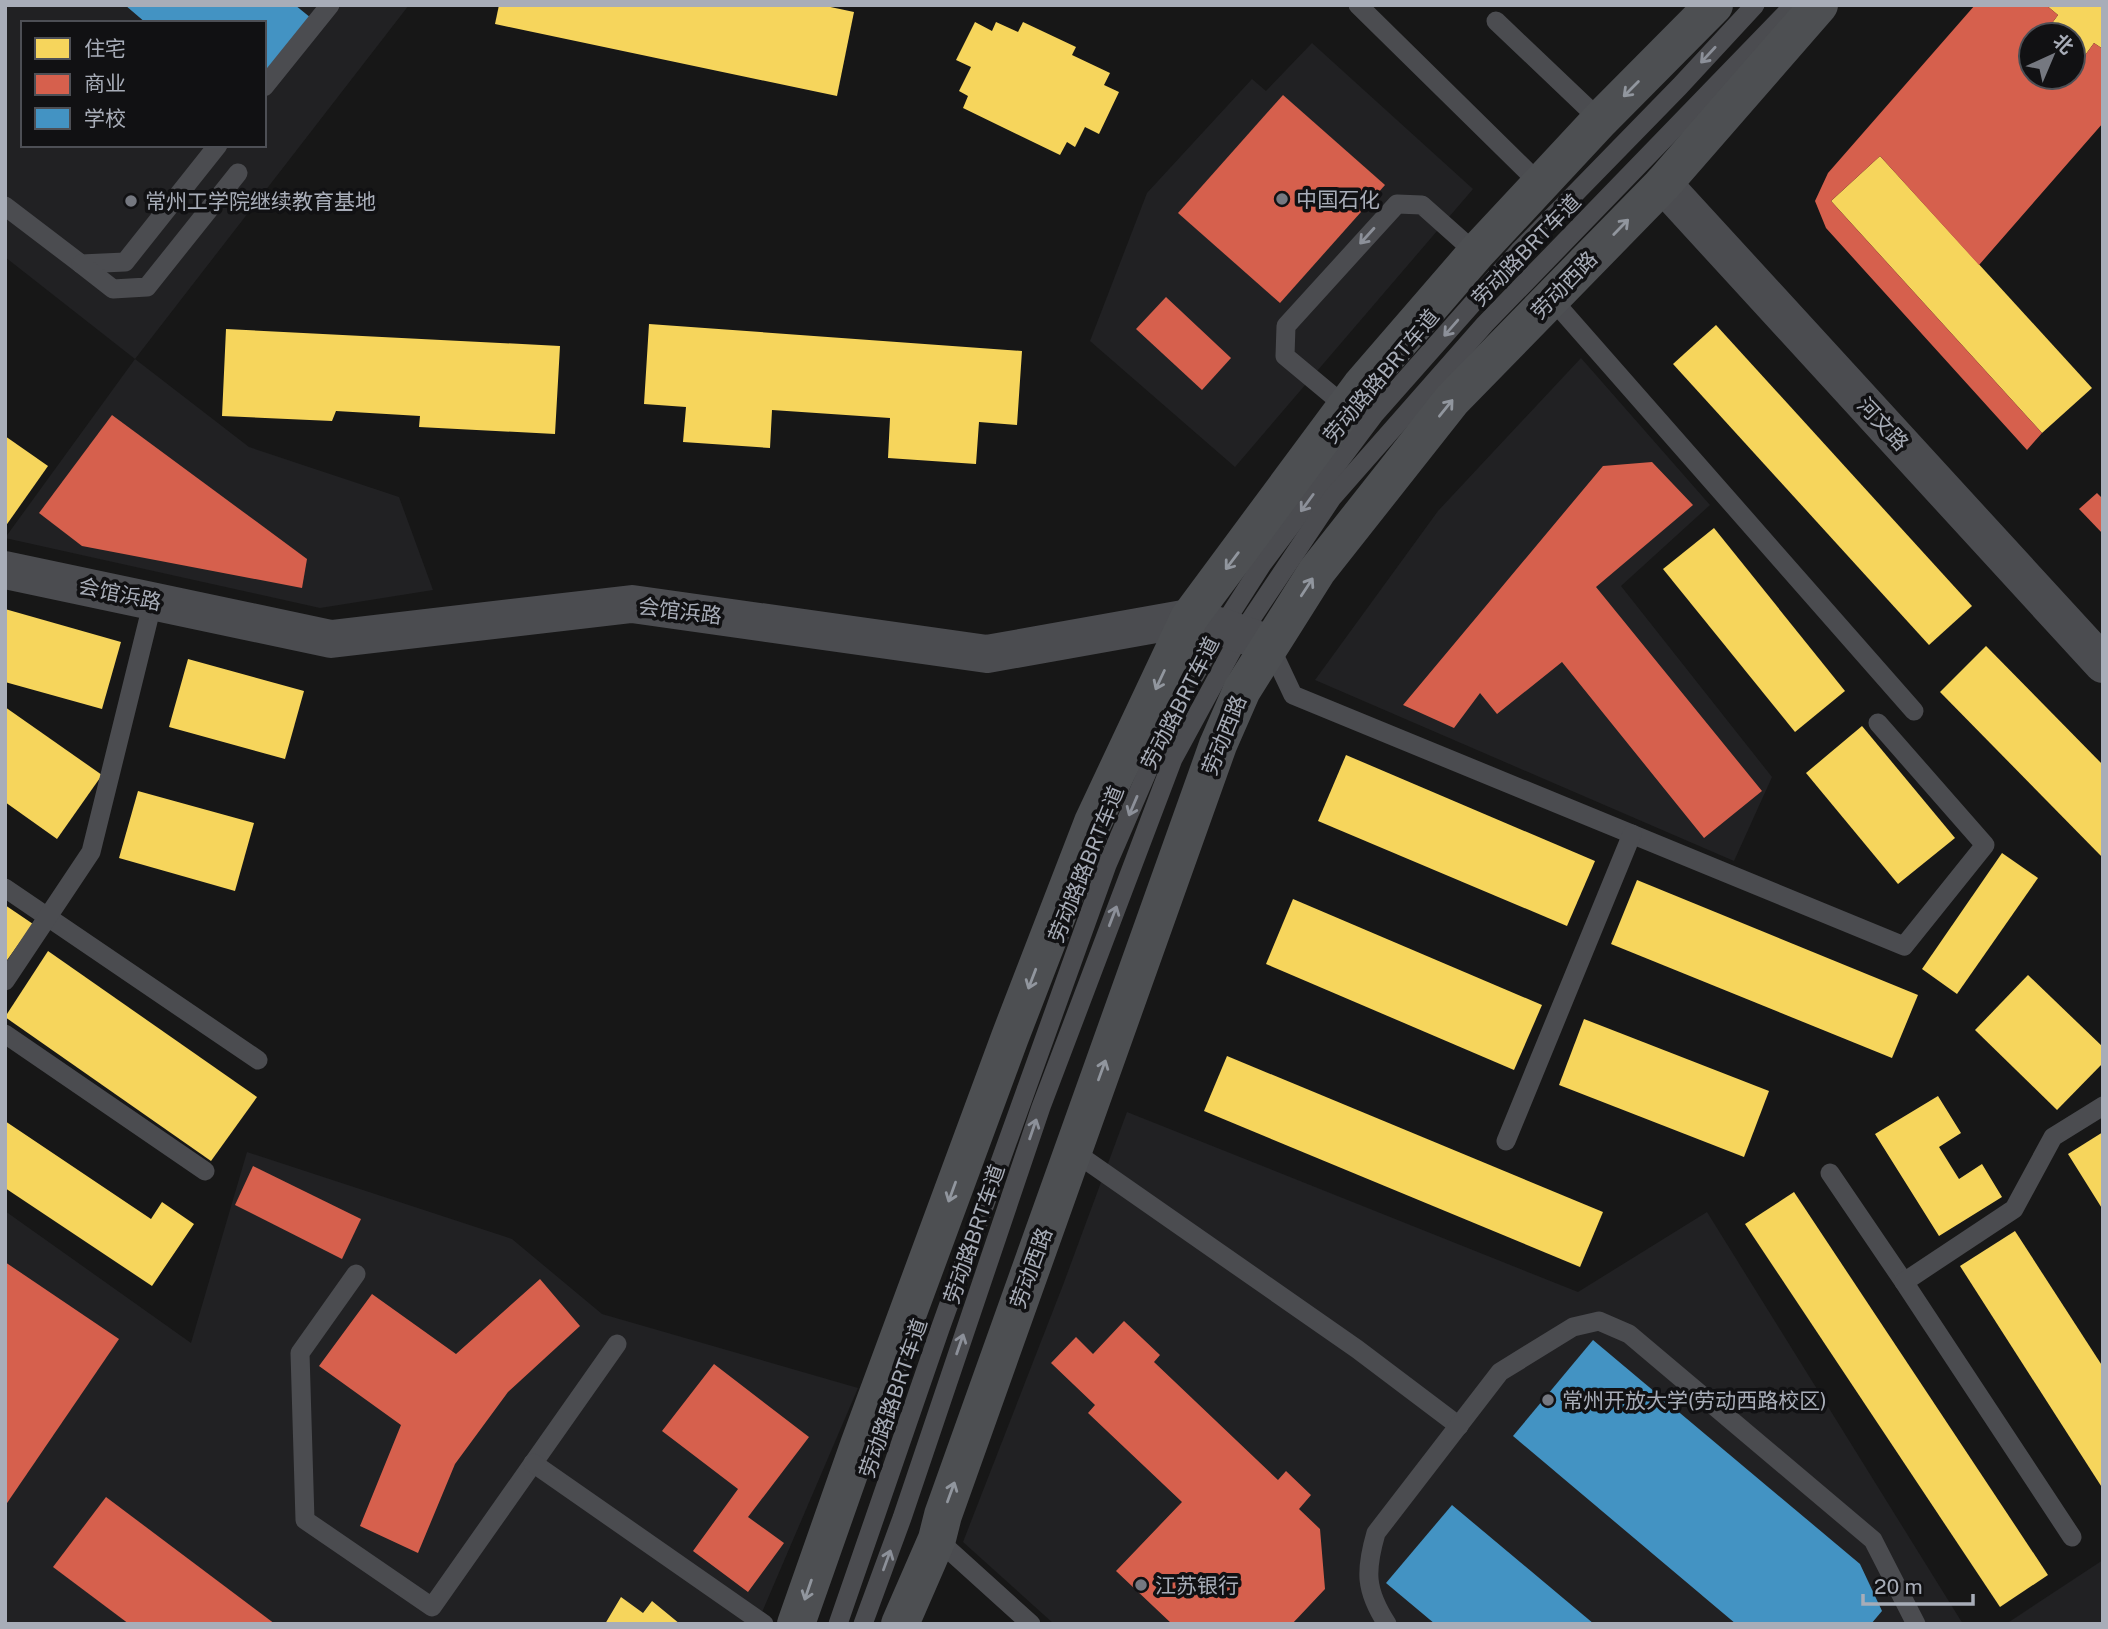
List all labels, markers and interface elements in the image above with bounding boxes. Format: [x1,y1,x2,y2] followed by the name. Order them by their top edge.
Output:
[21,21,266,147] legend
[2017,21,2087,91] north arrow
[2049,29,2078,58] text: 北
[84,36,126,61] text: 住宅
[1700,46,1717,63] one-way arrow
[84,71,126,96] text: 商业
[1623,80,1640,97] one-way arrow
[84,106,126,131] text: 学校
[1296,187,1380,212] place label: 中国石化
[145,189,376,214] place label: 常州工学院继续教育基地
[1466,189,1586,311] street label: 劳动路BRT车道
[1274,191,1290,207] marker: 中国石化
[123,193,139,209] marker: 常州工学院继续教育基地
[1613,218,1630,235] one-way arrow
[1359,227,1375,245] one-way arrow
[1526,246,1602,324] street label: 劳动西路
[1318,304,1444,448] street label: 劳动路路BRT车道
[1443,318,1459,336] one-way arrow
[1852,392,1914,456] street label: 河文路
[1439,399,1454,417] one-way arrow
[1299,493,1314,512] one-way arrow
[1225,552,1240,570] one-way arrow
[76,573,164,615] street label: 会馆浜路
[1300,578,1314,598] one-way arrow
[637,593,723,629] street label: 会馆浜路
[1136,632,1224,774] street label: 劳动路BRT车道
[1153,669,1167,690] one-way arrow
[1197,691,1251,779] street label: 劳动西路
[1043,782,1129,946] street label: 劳动路路BRT车道
[1126,794,1139,816] one-way arrow
[1108,906,1121,927] one-way arrow
[1025,968,1038,990] one-way arrow
[1097,1060,1109,1082] one-way arrow
[1028,1118,1040,1140] one-way arrow
[938,1161,1010,1307] street label: 劳动路BRT车道
[945,1181,958,1203] one-way arrow
[1005,1224,1057,1312] street label: 劳动西路
[854,1315,932,1481] street label: 劳动路路BRT车道
[955,1334,968,1356] one-way arrow
[1562,1388,1827,1413] place label: 常州开放大学(劳动西路校区)
[1540,1392,1556,1408] marker: 常州开放大学(劳动西路校区)
[946,1481,958,1503] one-way arrow
[881,1549,894,1571] one-way arrow
[1863,1562,1973,1606] scale bar
[1155,1573,1239,1598] place label: 江苏银行
[1874,1574,1923,1599] text: 20 m
[1133,1577,1149,1593] marker: 江苏银行
[801,1579,813,1601] one-way arrow

